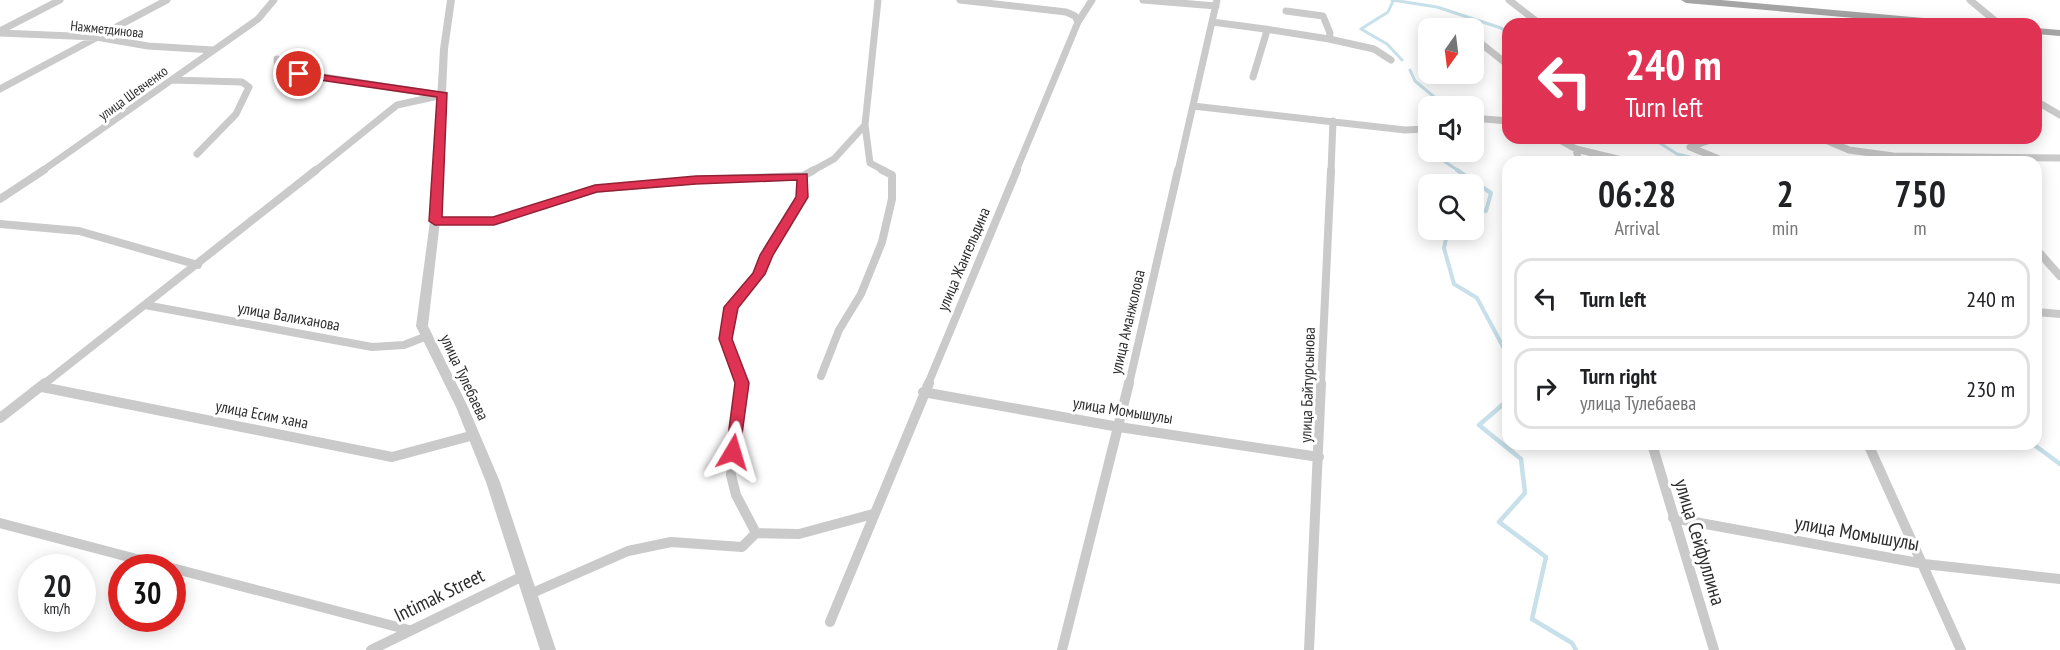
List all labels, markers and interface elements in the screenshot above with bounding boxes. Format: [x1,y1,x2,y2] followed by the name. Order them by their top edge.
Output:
[69,16,145,42] street label: Нажметдинова
[1418,18,1484,84] north arrow
[1418,18,1484,240] map controls
[1625,37,1722,92] text: 240 m
[1526,42,1604,120] icon: left
[273,48,324,99] pin
[282,57,315,90] icon: arrive
[95,62,171,124] street label: улица Шевченко
[1625,90,1703,124] text: Turn left
[1418,96,1484,162] button: sound
[1598,170,1676,217] text: 06:28
[1776,170,1794,217] text: 2
[1894,170,1946,217] text: 750
[1418,174,1484,240] button: search
[932,204,994,314] street label: улица Жангельдина
[1614,215,1660,241] text: Arrival
[1772,215,1798,241] text: min
[1914,215,1927,241] text: m
[1105,268,1149,376] street label: улица Аманжолова
[1529,282,1562,315] icon: left
[1580,285,1646,313] text: Turn left
[1966,285,2015,313] text: 240 m
[236,297,342,335] street label: улица Валиханова
[1295,327,1319,443] street label: улица Байтурсынова
[436,331,494,423] street label: улица Тулебаева
[1580,362,1657,390] text: Turn right
[1529,372,1562,405] icon: right
[1966,375,2015,403] text: 230 m
[1580,390,1696,416] text: улица Тулебаева
[1072,392,1174,428] street label: улица Момышулы
[214,395,310,433] street label: улица Есим хана
[701,420,765,484] position arrow
[1668,476,1732,608] street label: улица Сейфуллина
[1793,509,1921,557] street label: улица Момышулы
[108,554,186,632] speed limit sign: 30
[390,562,489,628] street label: Intimak Street
[43,566,71,605] text: 20
[44,599,70,618] text: km/h

